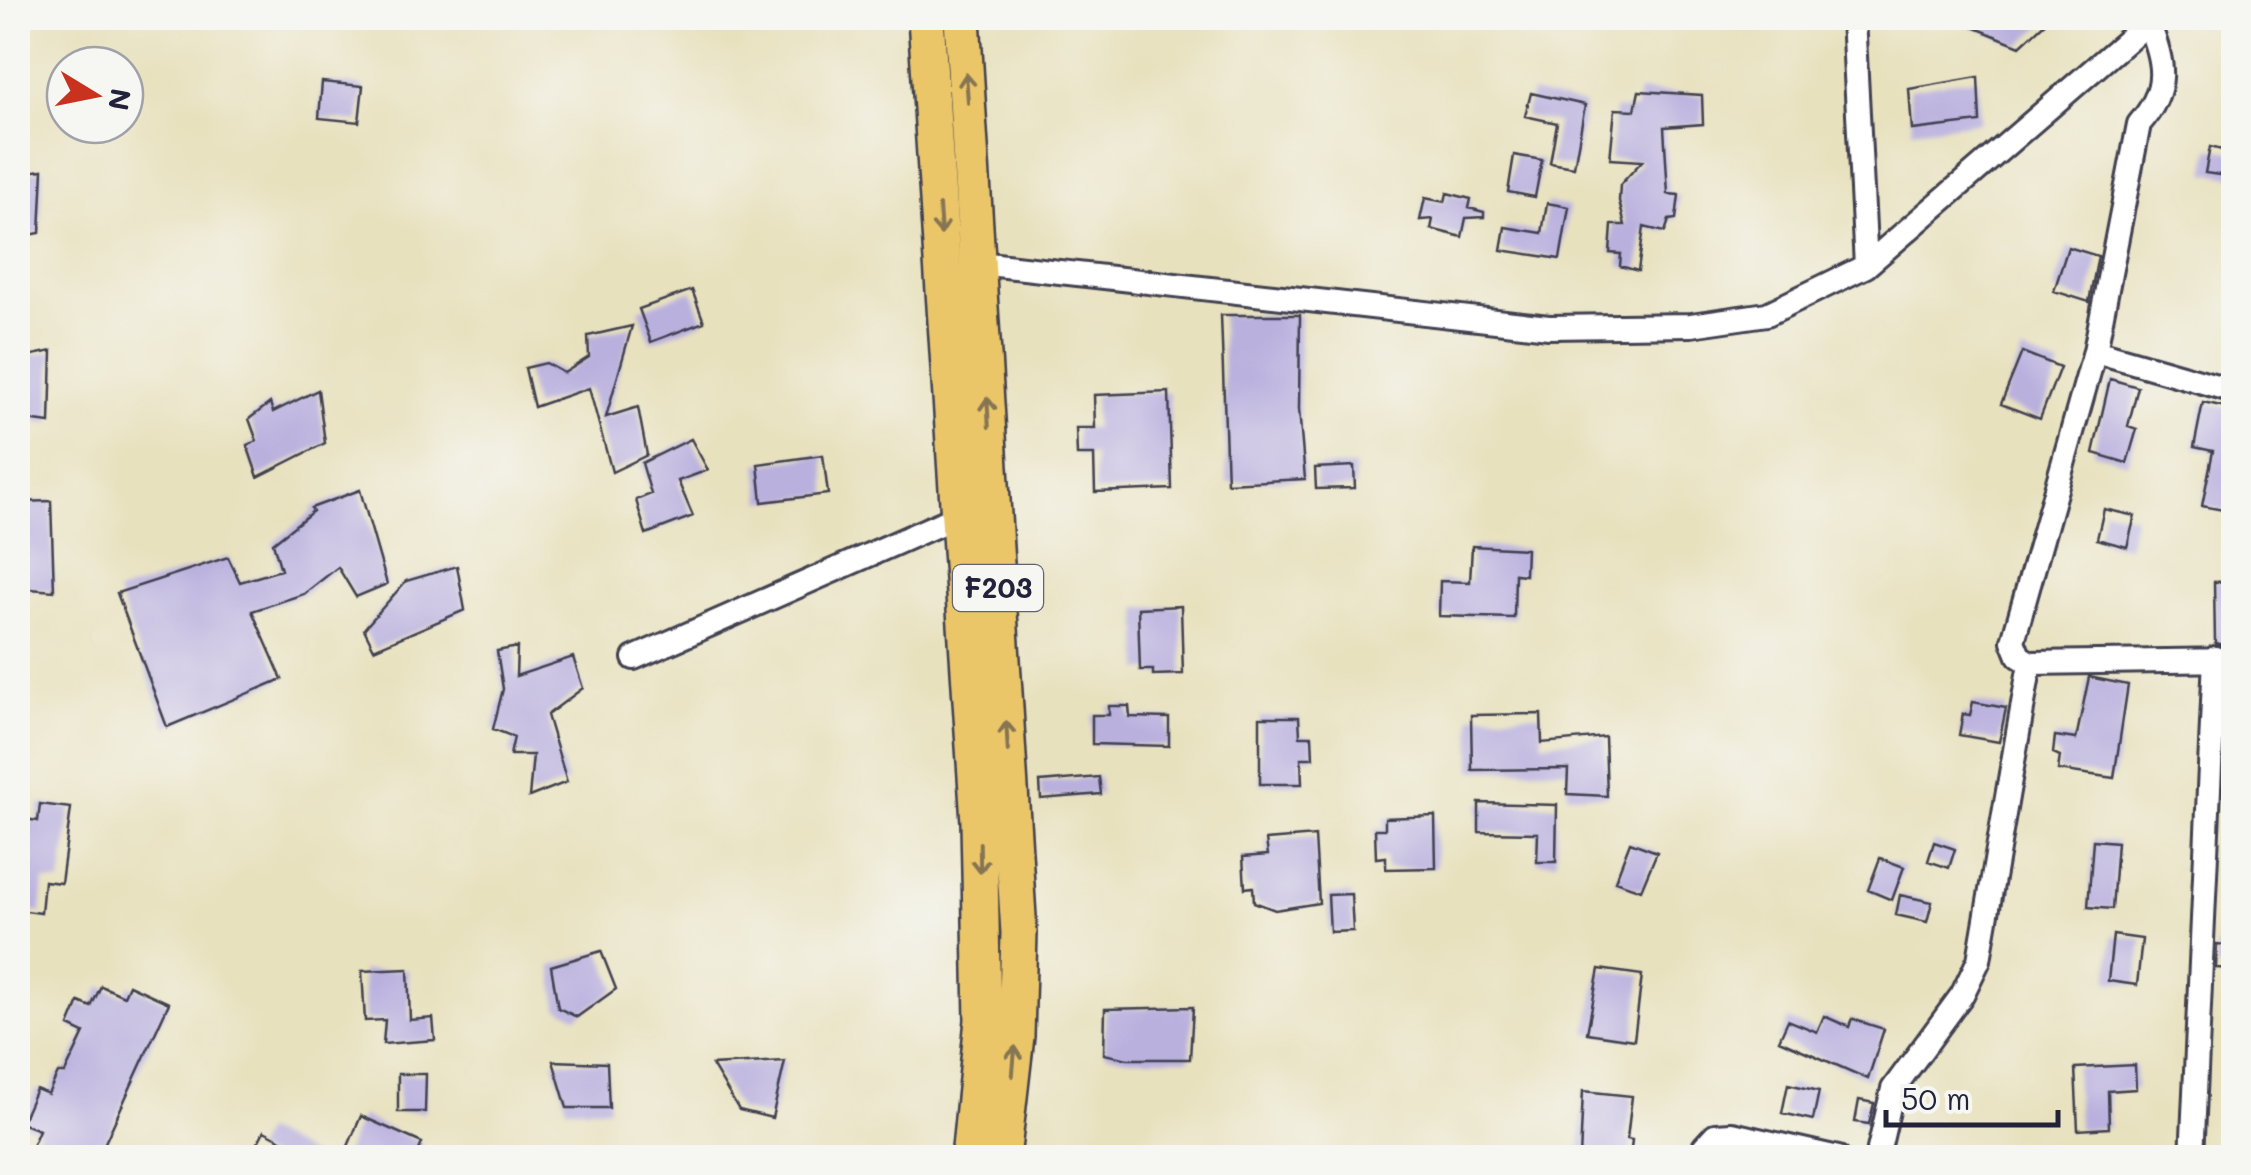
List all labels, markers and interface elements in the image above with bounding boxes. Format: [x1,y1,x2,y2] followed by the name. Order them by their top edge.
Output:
[45,45,145,145] north arrow
[957,72,976,104] one-way arrow
[101,86,140,113] text: N
[931,203,950,235] one-way arrow
[978,396,997,428] one-way arrow
[953,565,1043,611] road number: F203
[997,721,1016,753] one-way arrow
[970,842,990,874] one-way arrow
[1004,1045,1023,1077] one-way arrow
[1886,1065,2058,1127] scale bar
[1901,1078,1971,1118] text: 50 m

